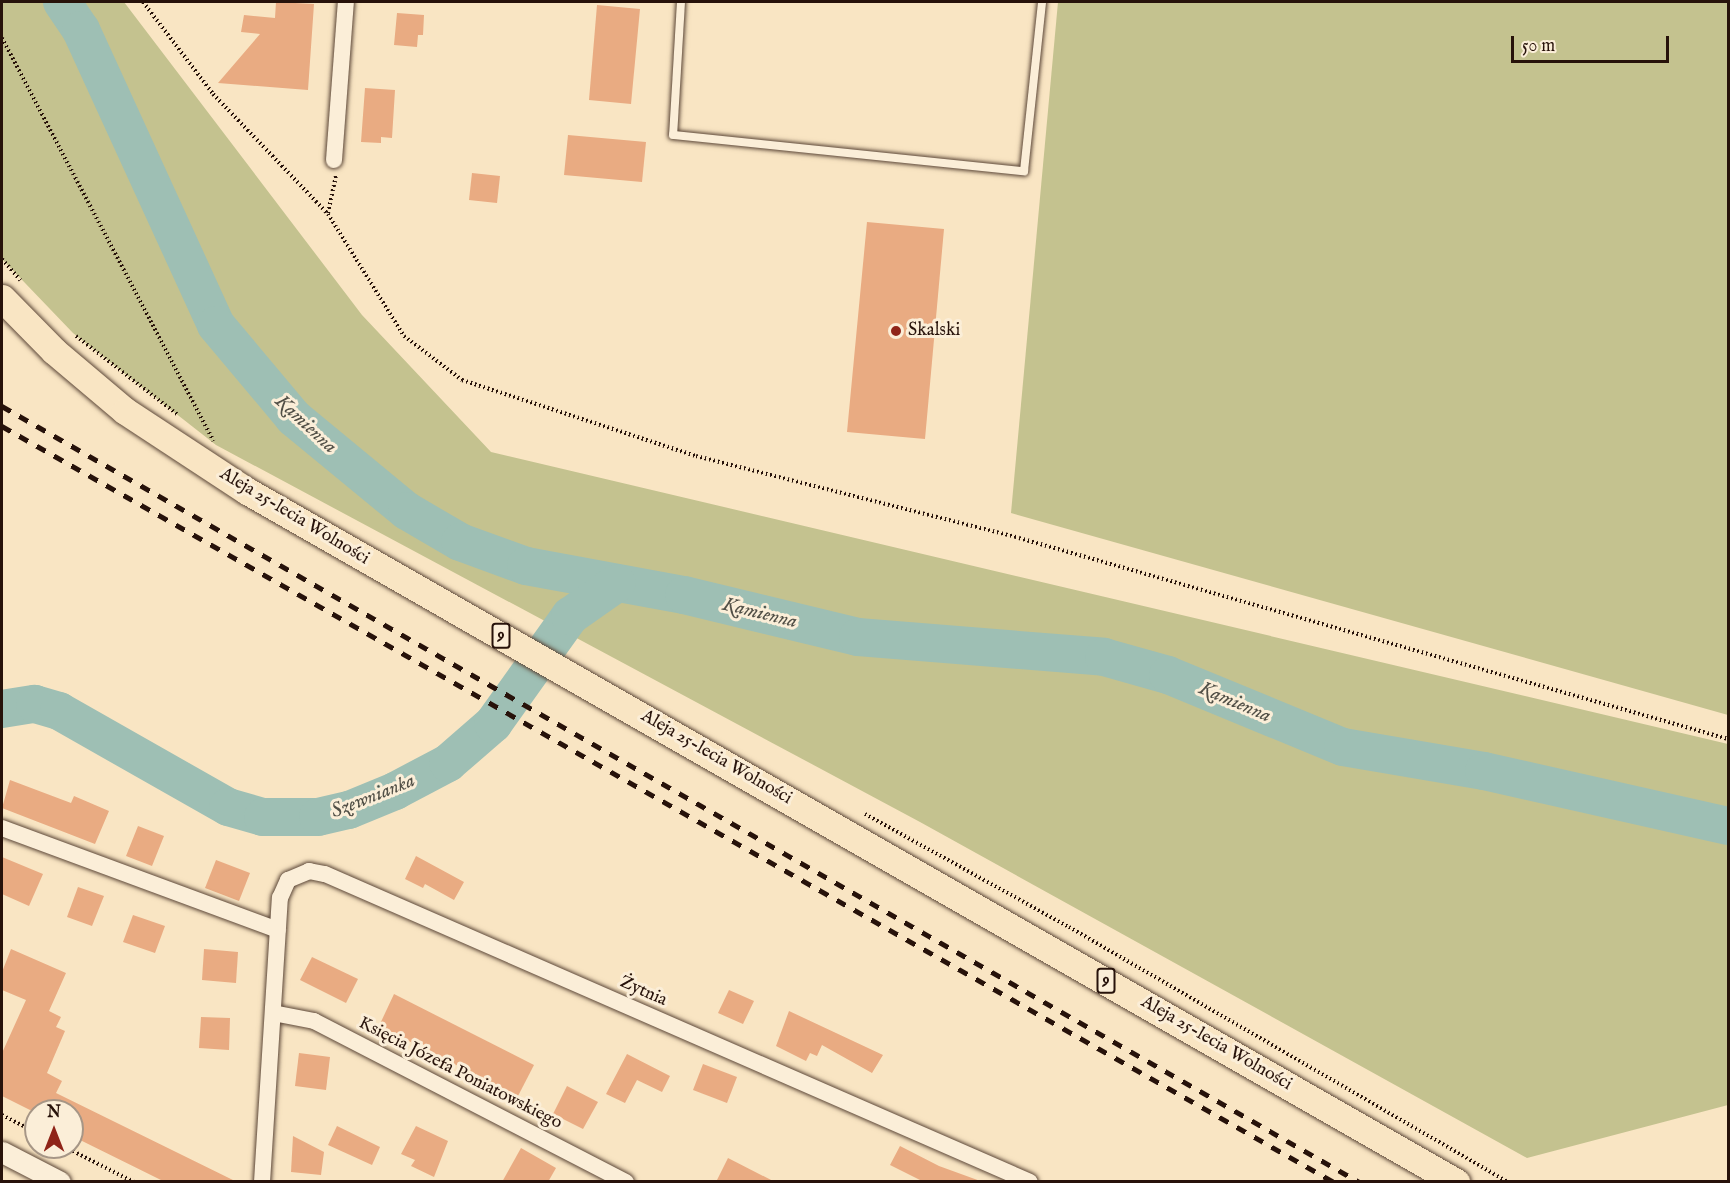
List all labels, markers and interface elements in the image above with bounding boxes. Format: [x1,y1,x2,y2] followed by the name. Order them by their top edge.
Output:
[1514,24,1672,62] scale bar
[1522,35,1555,58] text: 50 m
[908,320,960,342] place label: Skalski
[889,324,903,338] marker: Skalski
[270,389,342,459] water label: Kamienna
[215,464,373,570] street label: Aleja 25-lecia Wolności
[720,592,800,634] water label: Kamienna
[490,623,512,649] road number: 9
[1195,676,1275,728] water label: Kamienna
[637,706,795,810] street label: Aleja 25-lecia Wolności
[328,768,418,824] water label: Szewnianka
[1096,968,1116,994] road number: 9
[616,972,670,1012] street label: Żytnia
[1137,992,1295,1096] street label: Aleja 25-lecia Wolności
[355,1013,565,1135] street label: Księcia Józefa Poniatowskiego
[24,1099,84,1159] north arrow
[47,1103,61,1123] text: N

